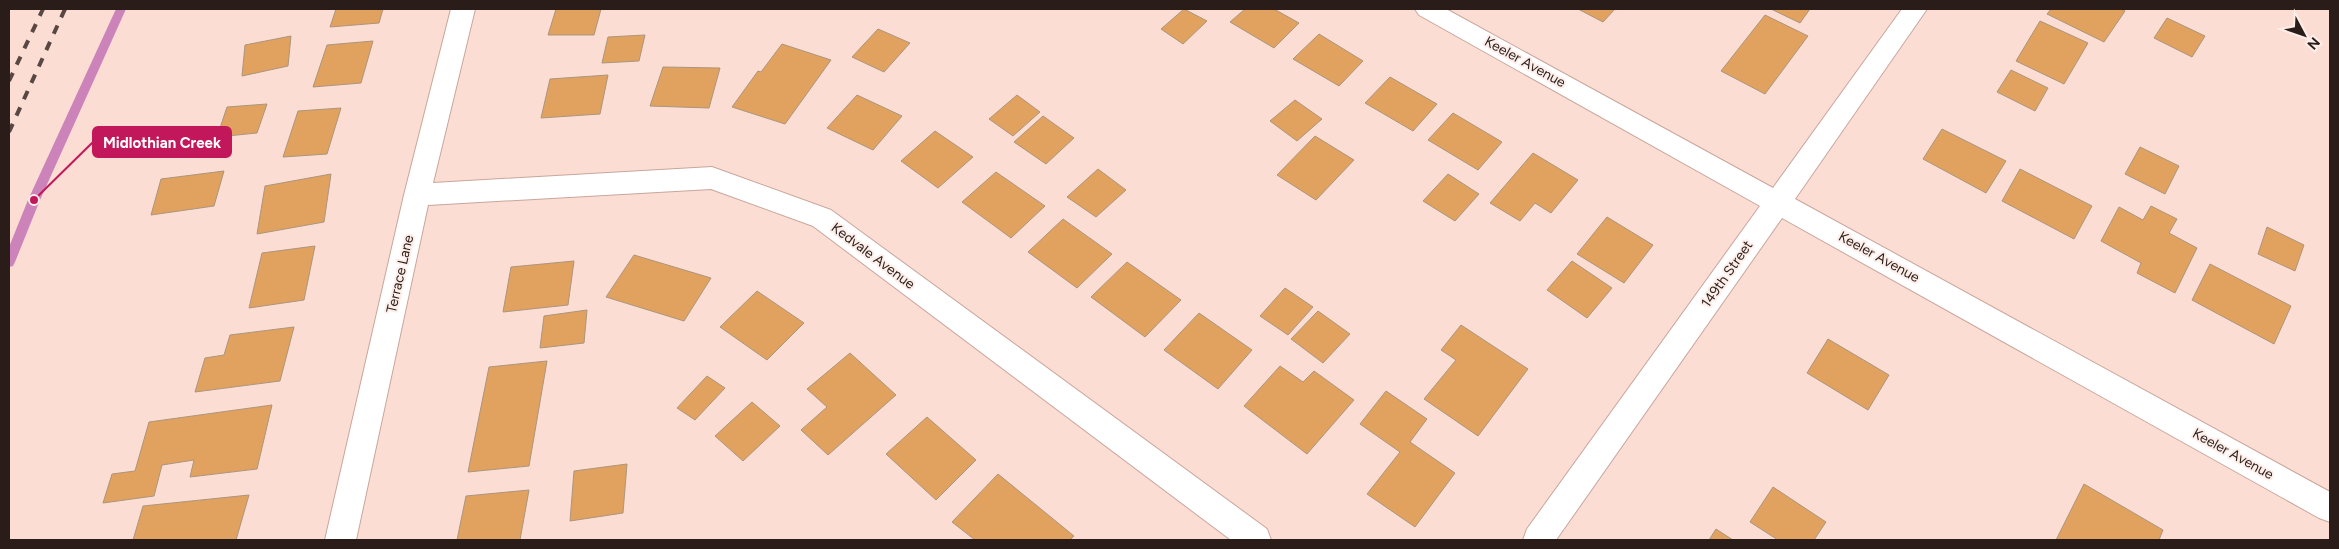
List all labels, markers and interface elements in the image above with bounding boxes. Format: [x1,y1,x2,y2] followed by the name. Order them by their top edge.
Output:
[2279,10,2329,60] north arrow
[1482,33,1569,91] street label: Keeler Avenue
[2303,34,2323,53] text: N
[93,127,231,157] callout: Midlothian Creek
[103,134,221,152] text: Midlothian Creek
[828,219,918,293] street label: Kedvale Avenue
[1836,228,1923,286] street label: Keeler Avenue
[383,233,417,315] street label: Terrace Lane
[1698,237,1756,311] street label: 149th Street
[2190,425,2277,483] street label: Keeler Avenue

